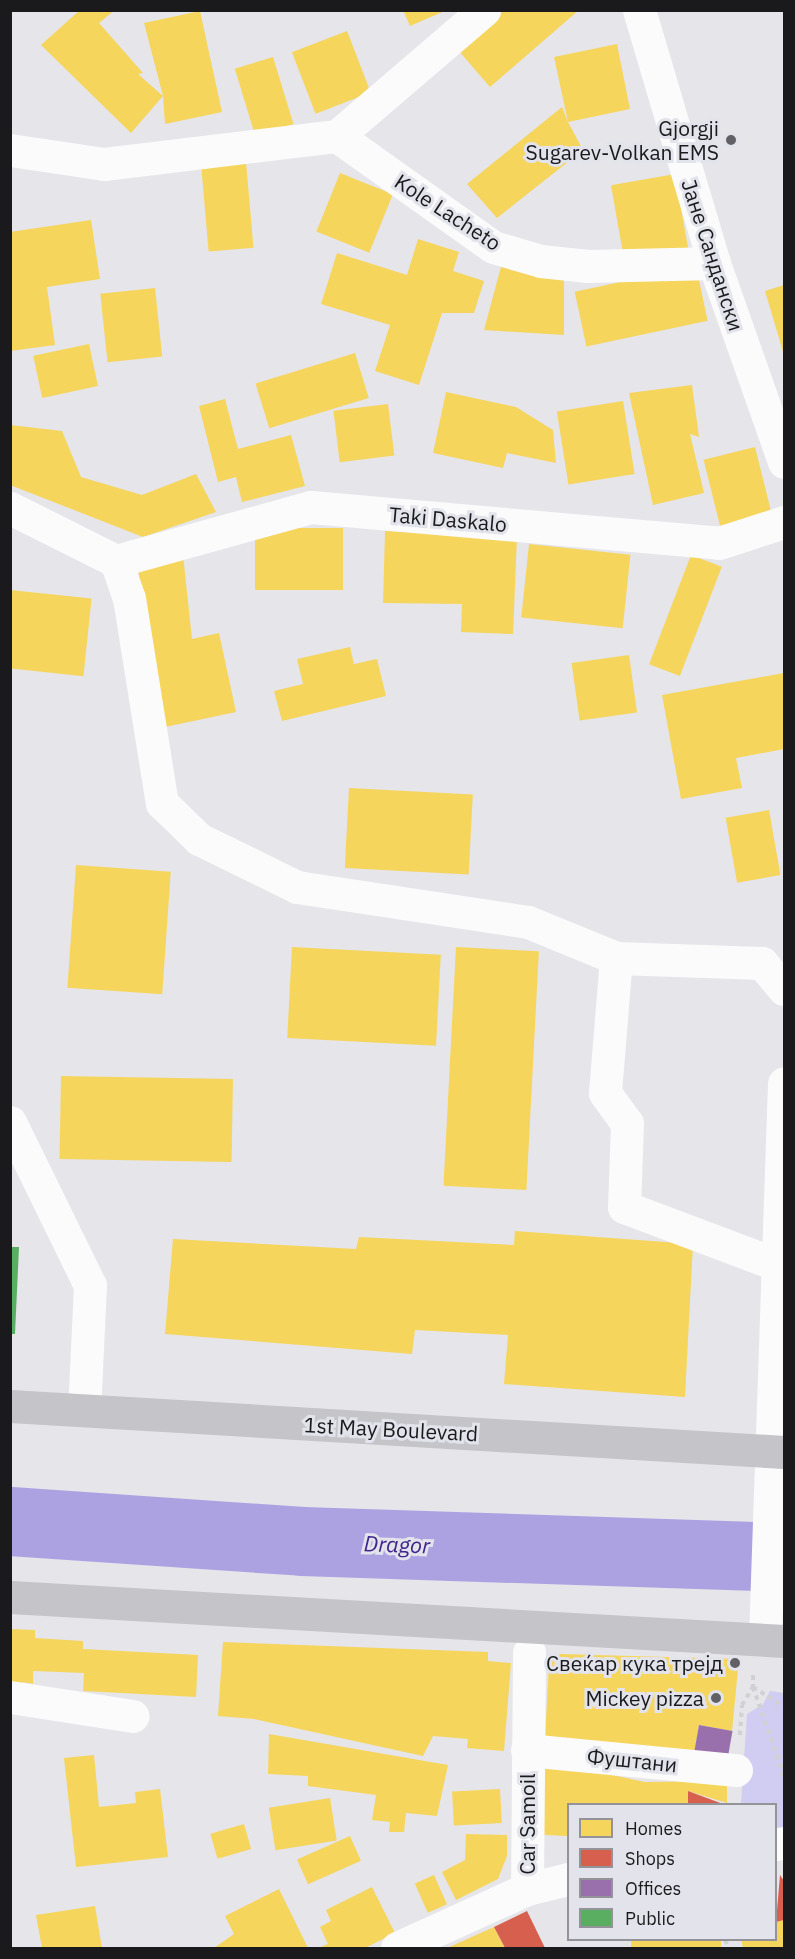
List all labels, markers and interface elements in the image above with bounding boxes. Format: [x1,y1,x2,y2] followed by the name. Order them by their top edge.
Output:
[526,115,719,165] place label: Gjorgji Sugarev-Volkan EMS
[724,133,738,147] marker: Gjorgji Sugarev-Volkan EMS
[390,168,506,256] street label: Kole Lacheto
[677,176,749,334] street label: Јане Сандански
[388,501,508,537] street label: Taki Daskalo
[303,1412,479,1446] street label: 1st May Boulevard
[363,1530,431,1558] water label: Dragor
[546,1650,723,1676] place label: Свеќар кука трејд
[728,1656,742,1670] marker: Свеќар кука трејд
[585,1685,704,1711] place label: Mickey pizza
[709,1691,723,1705] marker: Mickey pizza
[586,1743,678,1777] street label: Фуштани
[514,1773,540,1875] street label: Car Samoil
[567,1803,777,1941] legend
[625,1817,682,1840] text: Homes
[625,1847,675,1870] text: Shops
[625,1877,681,1900] text: Offices
[625,1907,675,1930] text: Public

